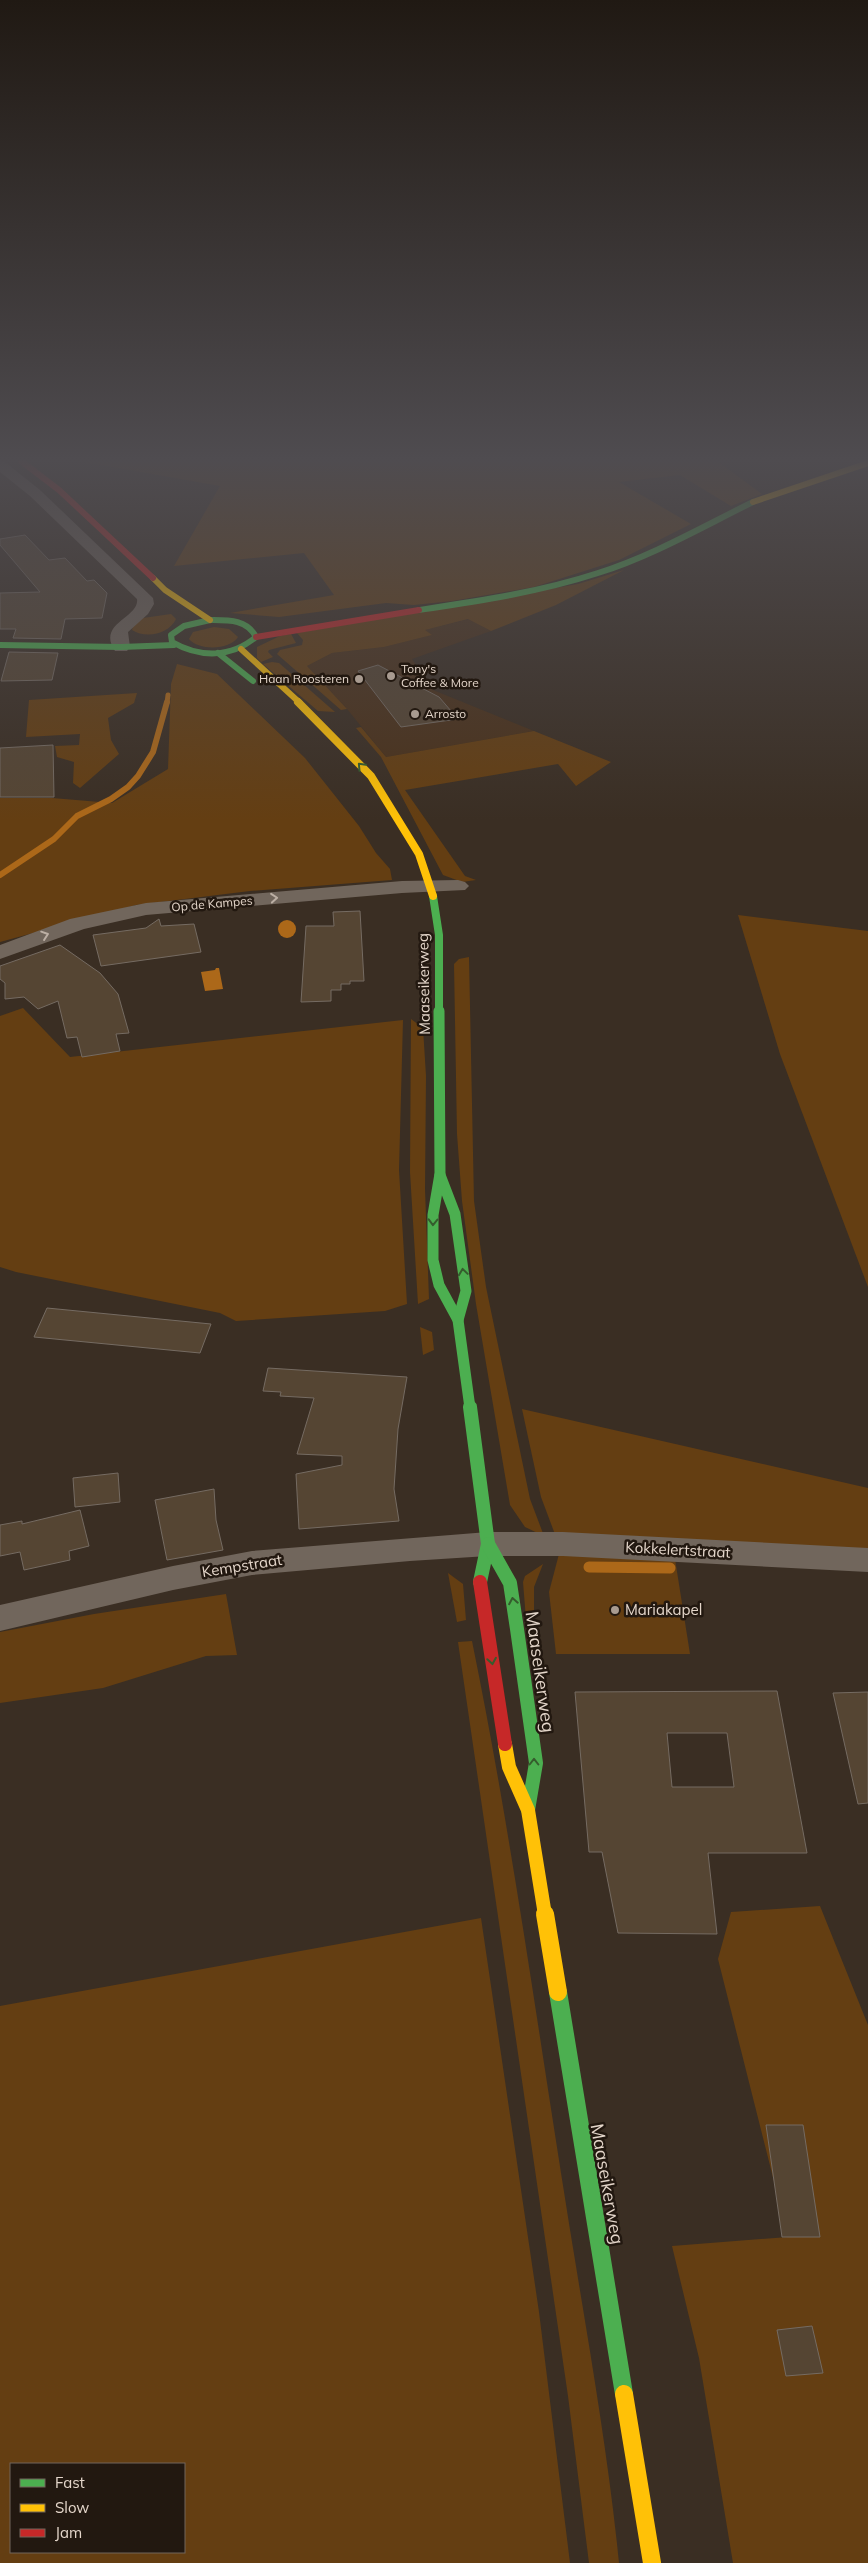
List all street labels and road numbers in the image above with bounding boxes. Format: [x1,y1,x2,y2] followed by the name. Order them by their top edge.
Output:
[171,892,253,915] street label: Op de Kampes
[413,933,434,1035] street label: Maaseikerweg
[625,1537,731,1562] street label: Kokkelertstraat
[200,1550,283,1581] street label: Kempstraat
[521,1610,560,1734] street label: Maaseikerweg
[586,2122,629,2246] street label: Maaseikerweg

